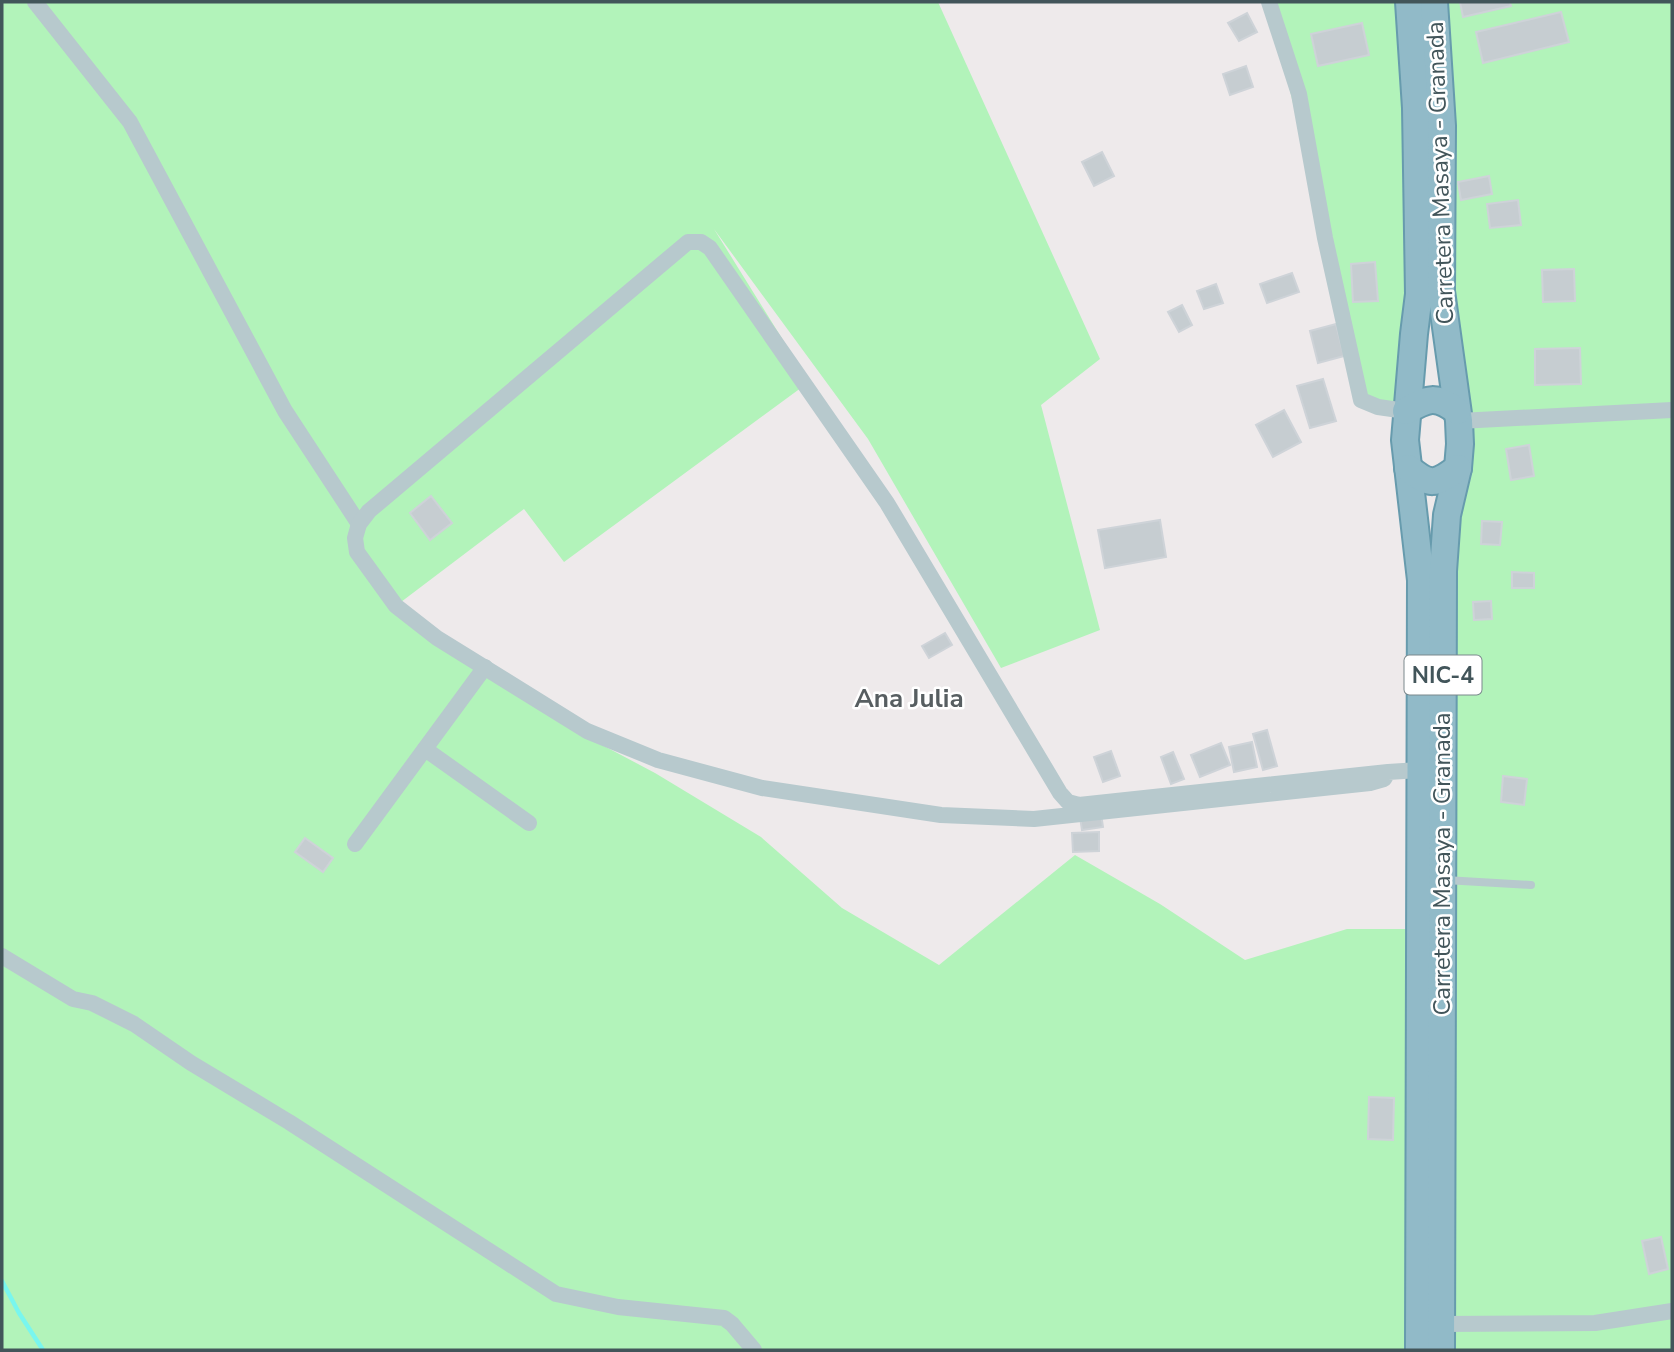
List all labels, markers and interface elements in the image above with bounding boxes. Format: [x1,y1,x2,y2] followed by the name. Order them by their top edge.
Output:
[1419,21,1461,325] street label: Carretera Masaya - Granada
[1404,656,1482,694] road number: NIC-4
[854,681,964,716] district label: Ana Julia
[1426,712,1458,1016] street label: Carretera Masaya - Granada

